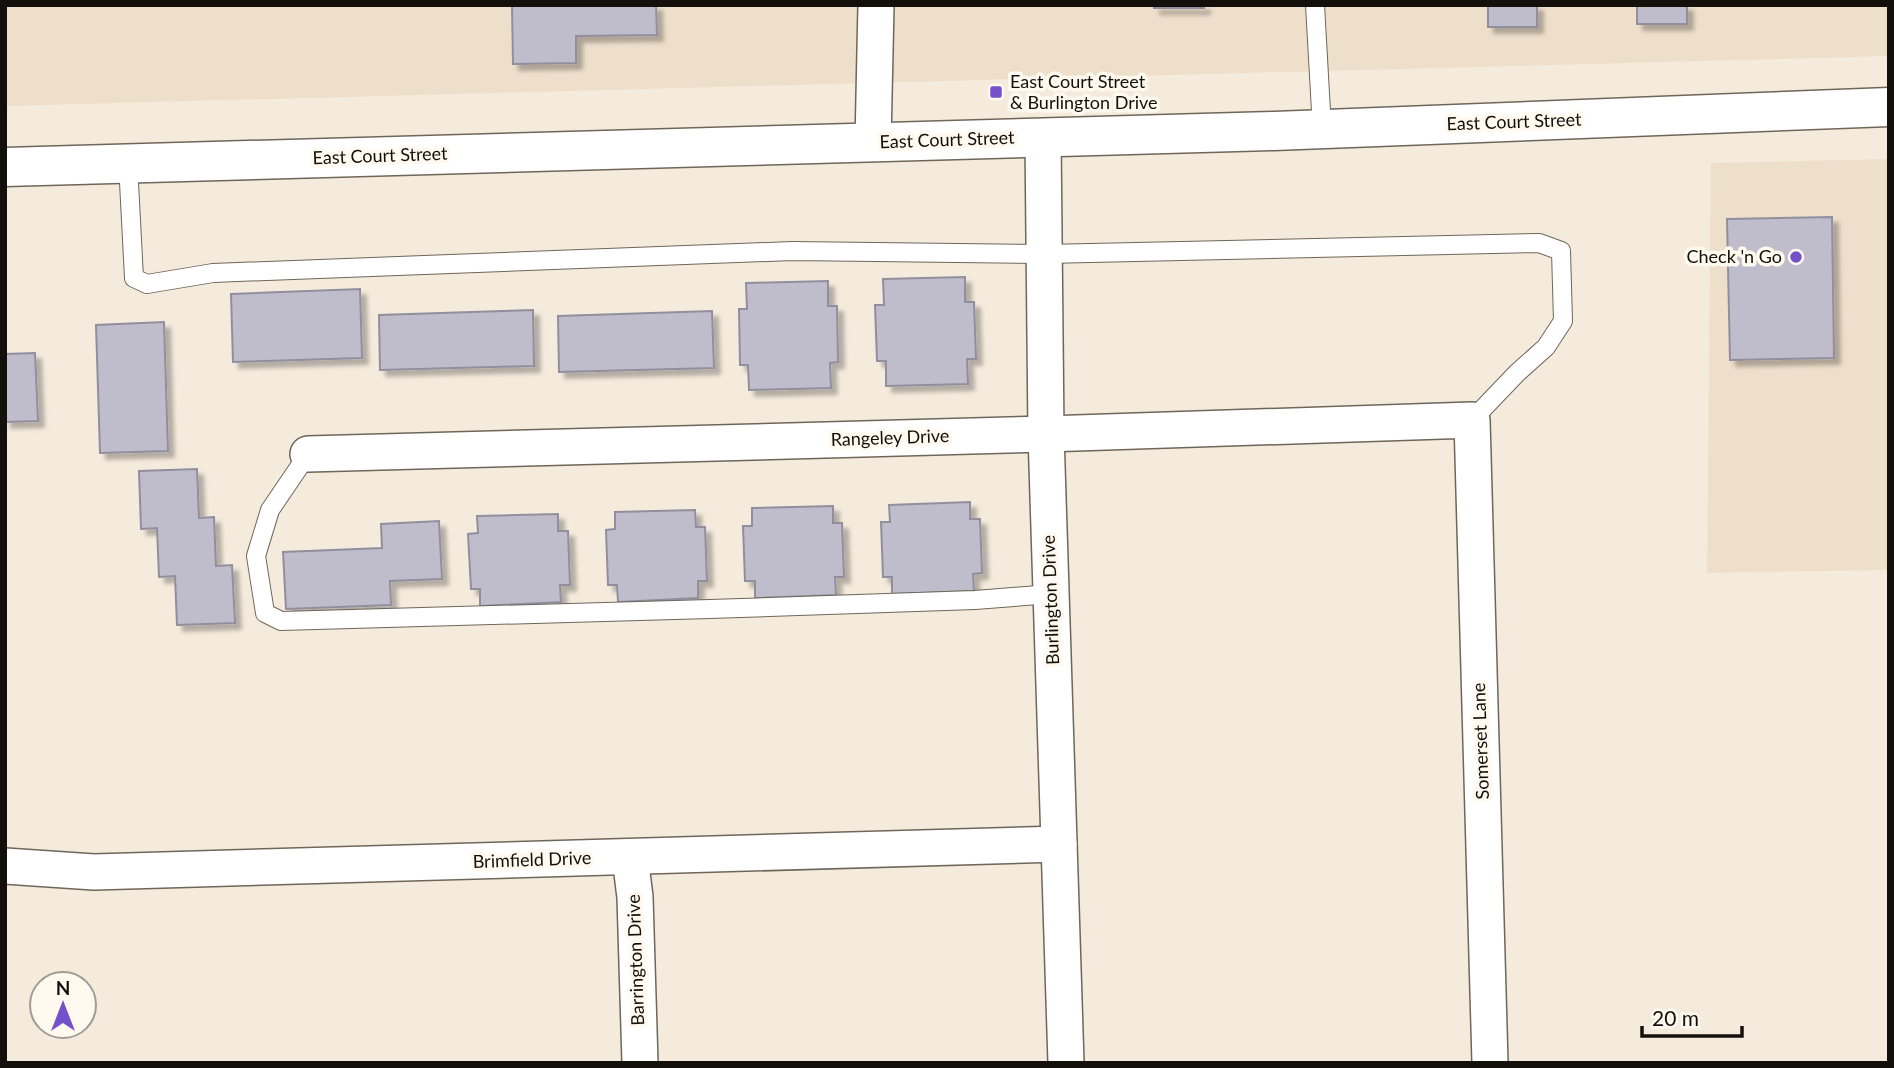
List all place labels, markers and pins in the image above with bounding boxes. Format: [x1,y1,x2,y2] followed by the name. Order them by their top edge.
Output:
[1010,70,1158,113] place label: East Court Street & Burlington Drive
[988,84,1004,100] marker: East Court Street & Burlington Drive
[1687,245,1782,267] place label: Check 'n Go
[1788,249,1804,265] marker: Check 'n Go

